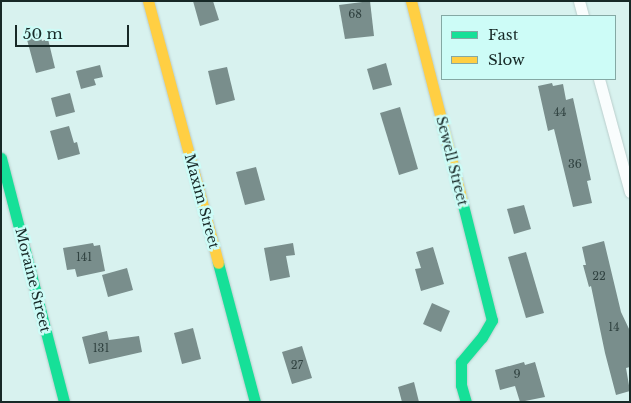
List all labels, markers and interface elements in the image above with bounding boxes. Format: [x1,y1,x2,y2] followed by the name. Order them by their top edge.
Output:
[348,7,362,21] house number: 68
[18,15,131,47] scale bar
[441,15,616,80] legend
[23,24,63,43] text: 50 m
[488,25,518,44] text: Fast
[488,50,525,69] text: Slow
[554,105,566,119] house number: 44
[433,114,471,208] street label: Sewell Street
[181,152,223,250] street label: Maxim Street
[568,157,582,171] house number: 36
[12,226,54,334] street label: Moraine Street
[76,250,92,264] house number: 141
[592,269,606,283] house number: 22
[608,320,620,334] house number: 14
[93,341,109,355] house number: 131
[291,358,303,372] house number: 27
[513,367,521,381] house number: 9

